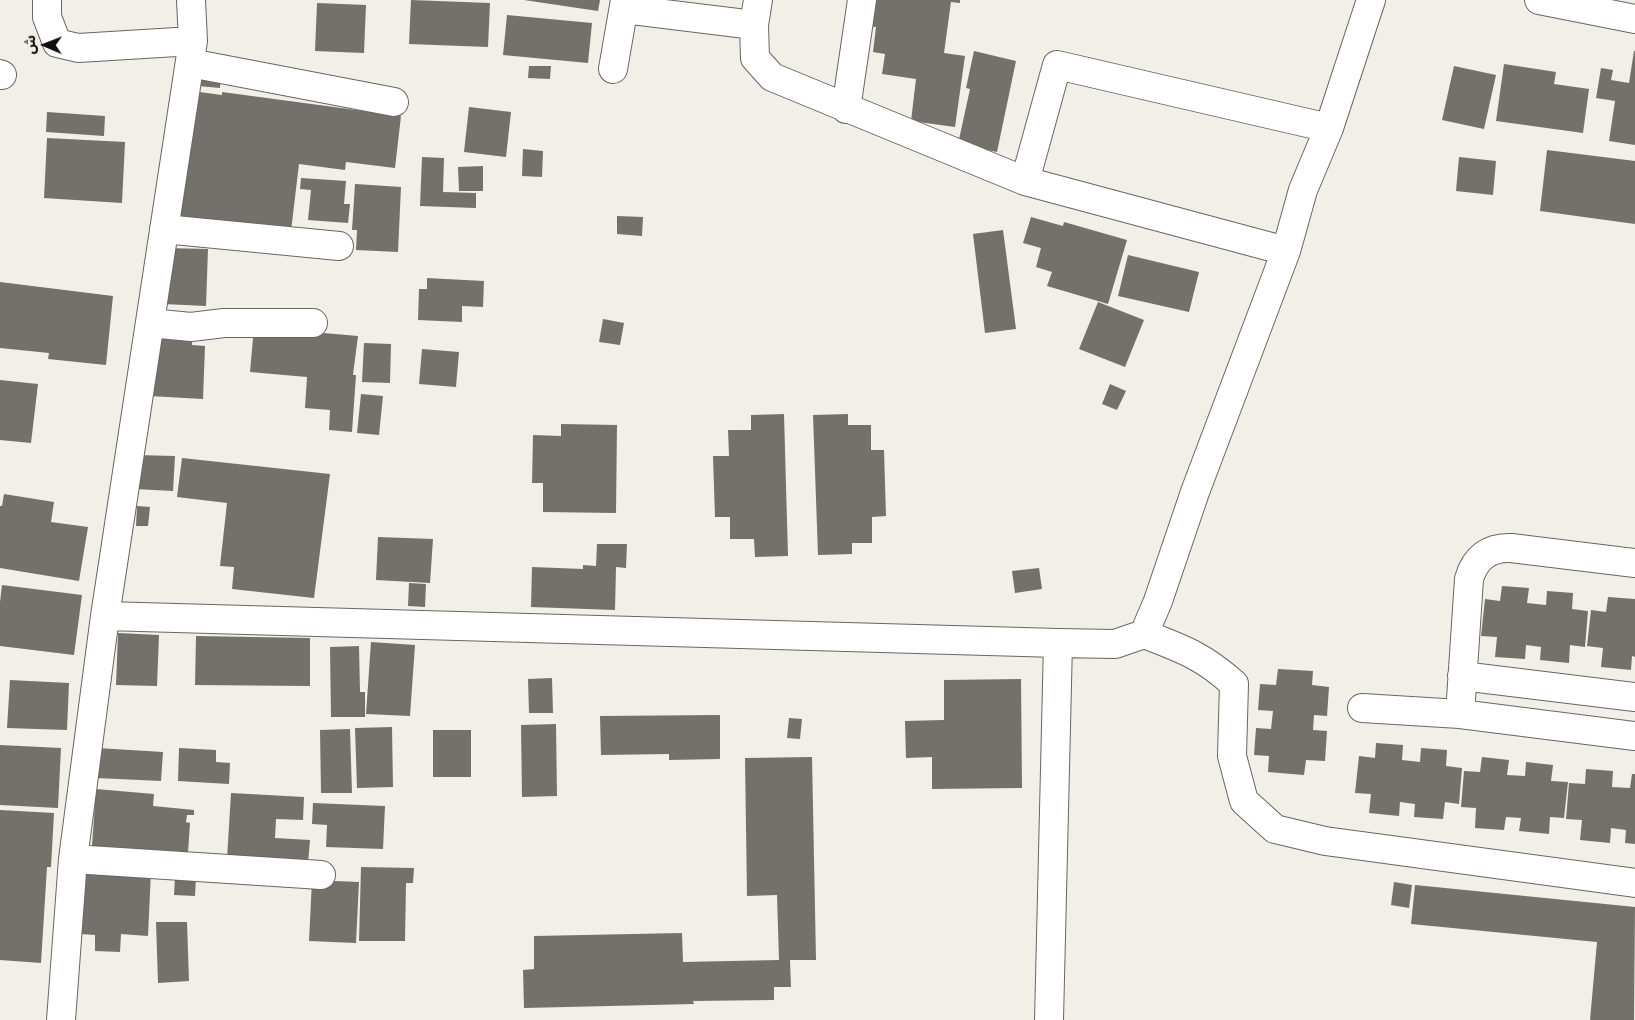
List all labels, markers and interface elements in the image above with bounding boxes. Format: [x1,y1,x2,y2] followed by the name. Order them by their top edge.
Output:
[20,20,70,70] north arrow
[20,35,40,55] text: ش

